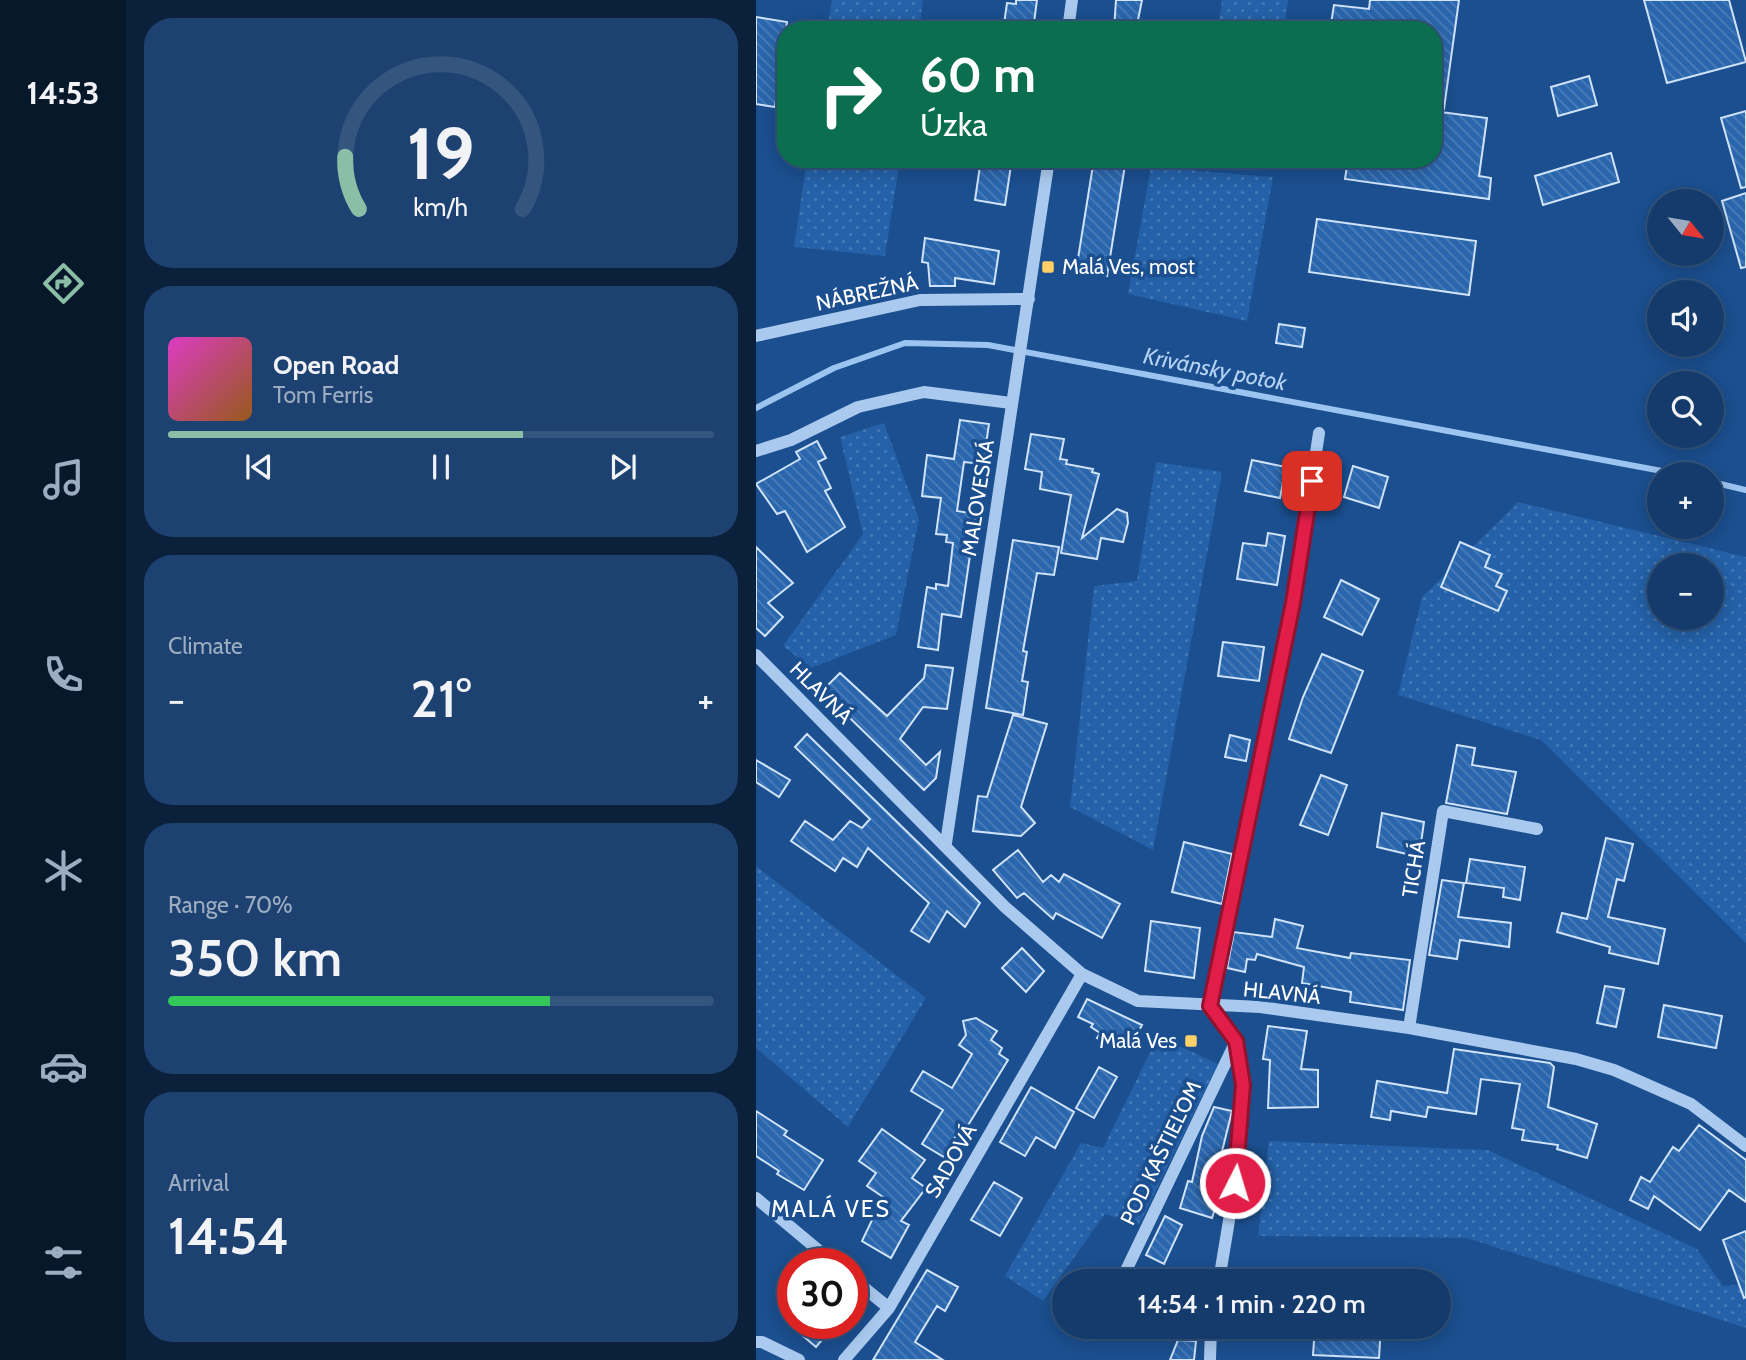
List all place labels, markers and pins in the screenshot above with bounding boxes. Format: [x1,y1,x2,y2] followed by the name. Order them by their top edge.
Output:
[1062,254,1195,279] place label: Malá Ves, most
[1040,259,1056,275] marker: Malá Ves, most
[1282,451,1342,511] pin
[1099,1028,1177,1053] place label: Malá Ves
[1183,1033,1199,1049] marker: Malá Ves

